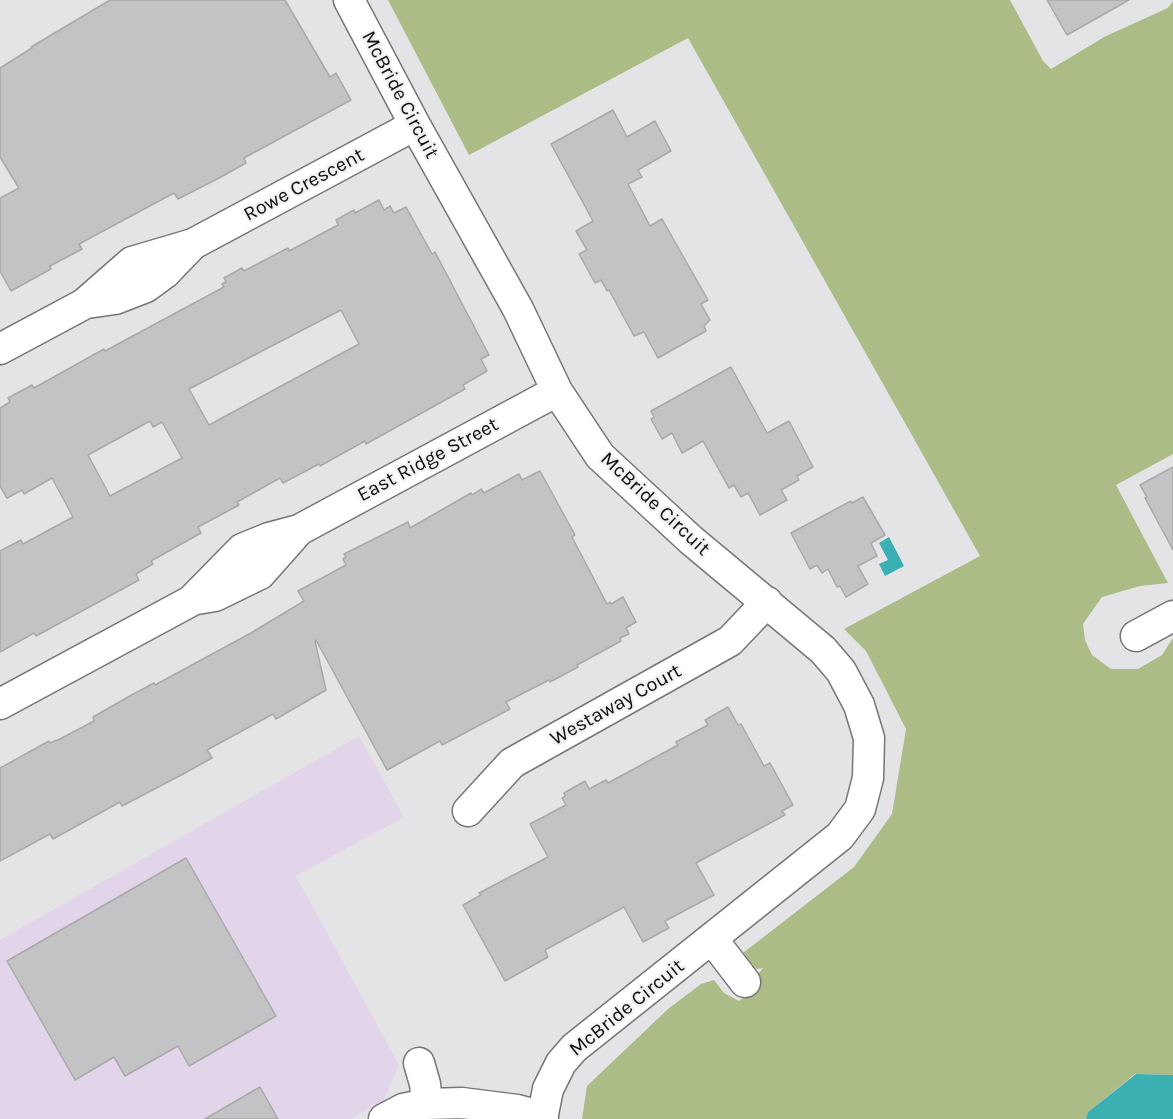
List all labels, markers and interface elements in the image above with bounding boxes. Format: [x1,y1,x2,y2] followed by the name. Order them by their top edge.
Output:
[356,27,444,163] street label: McBride Circuit
[240,143,368,227] street label: Rowe Crescent
[353,413,503,507] street label: East Ridge Street
[595,447,715,561] street label: McBride Circuit
[546,659,686,751] street label: Westaway Court
[565,954,689,1062] street label: McBride Circuit

